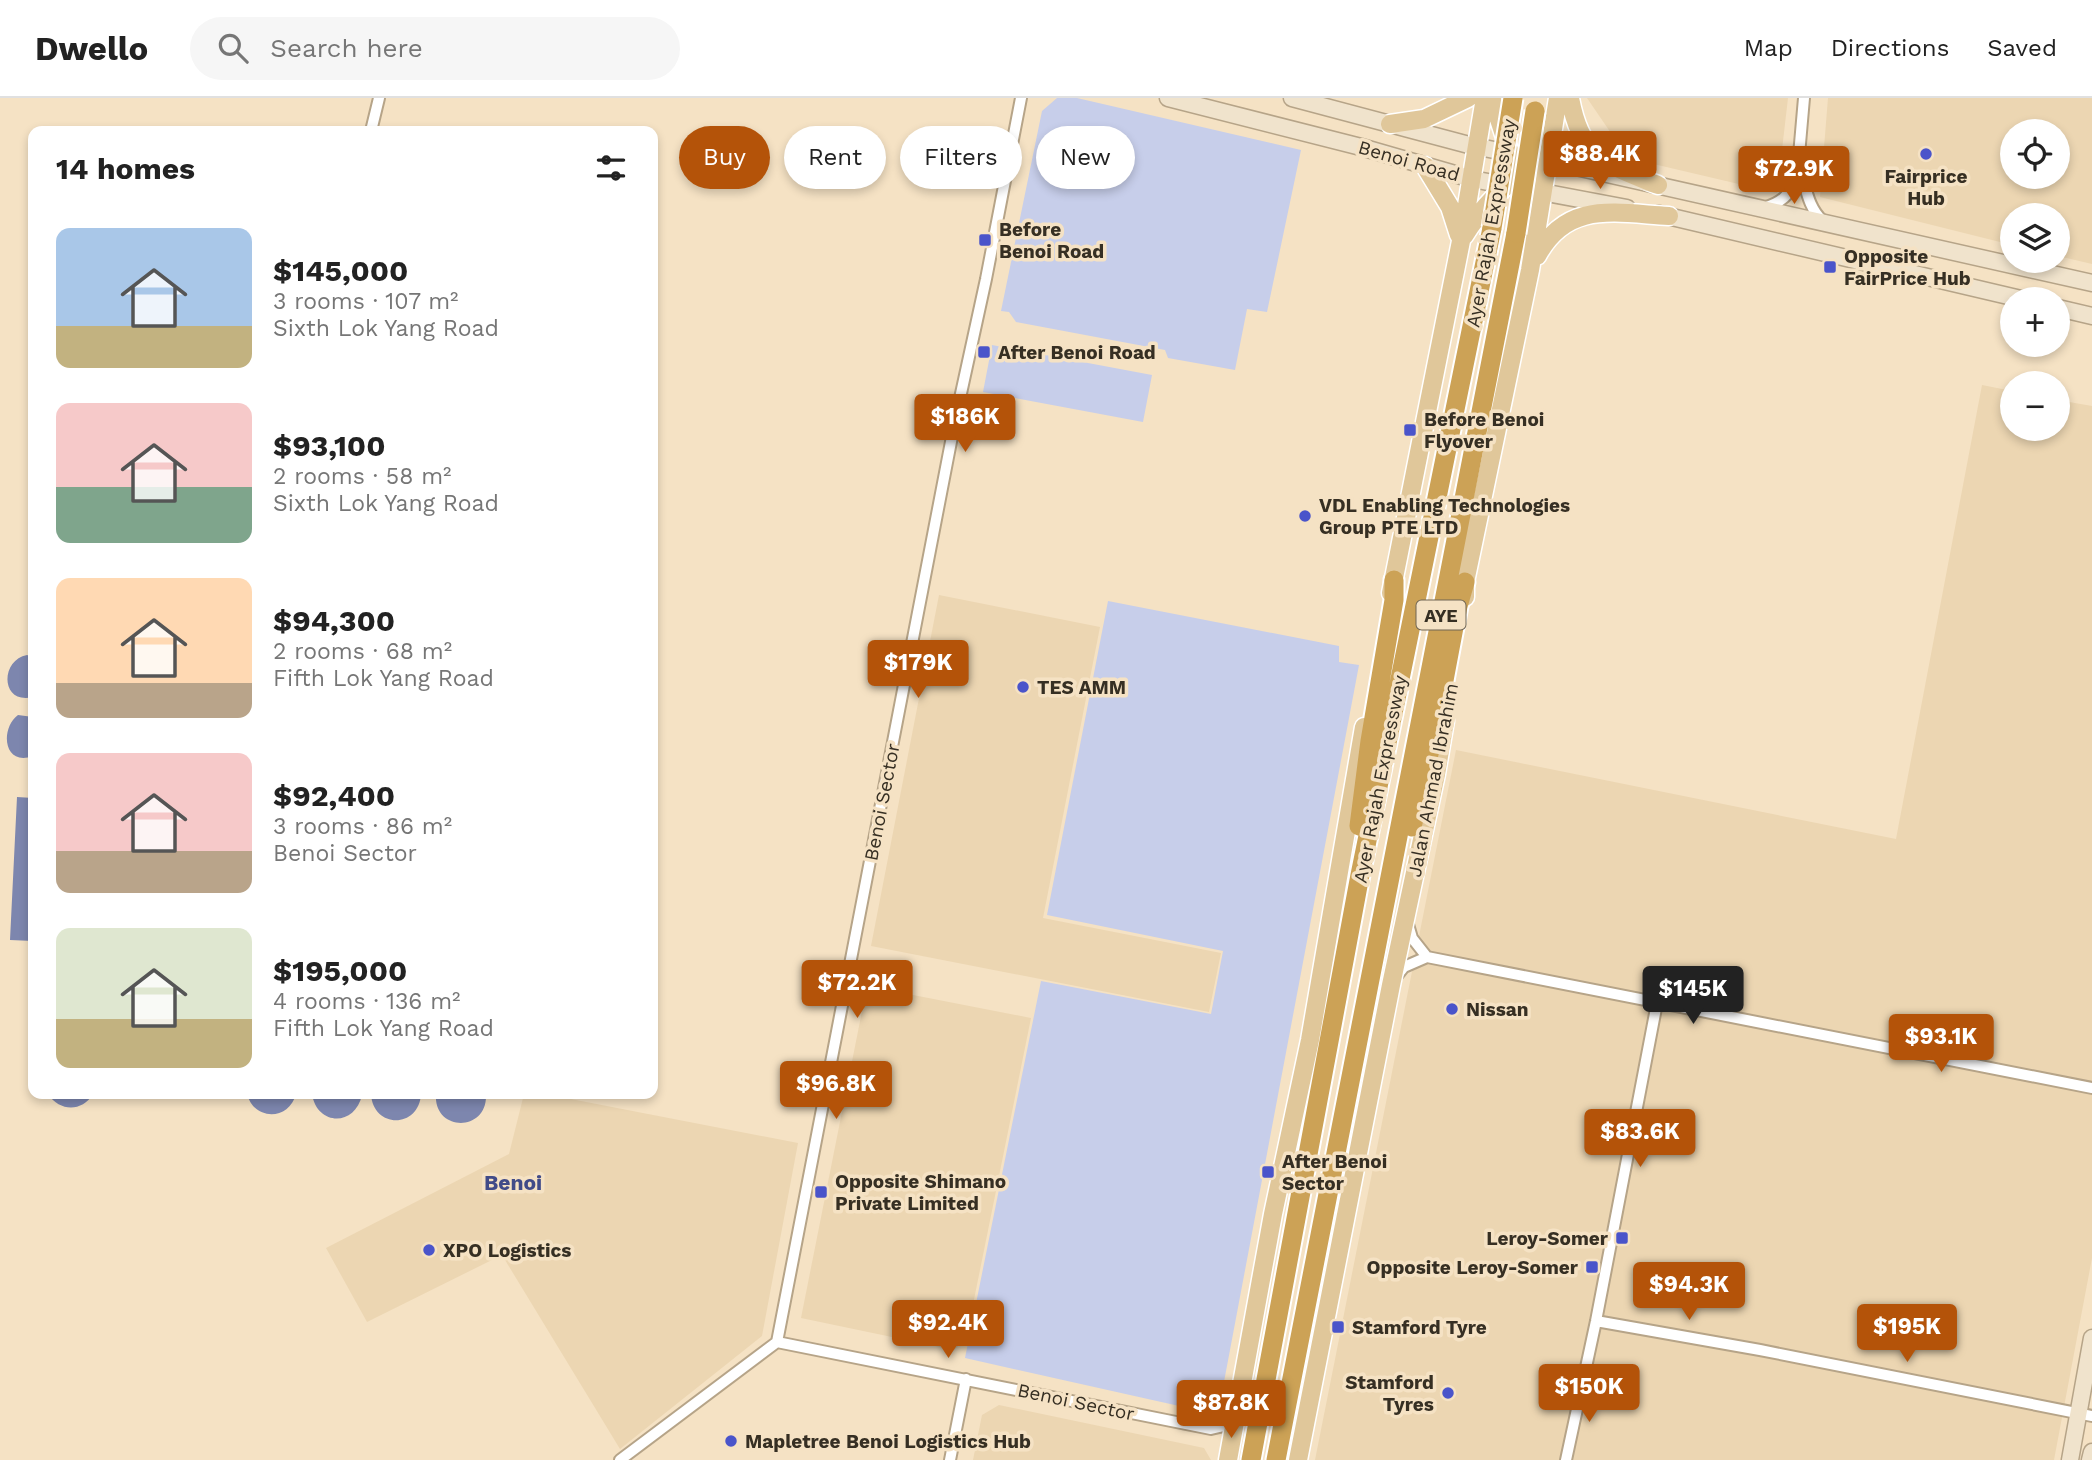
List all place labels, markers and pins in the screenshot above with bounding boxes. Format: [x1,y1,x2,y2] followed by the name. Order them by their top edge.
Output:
[1543,132,1657,191] pin: $88.4K
[1737,146,1851,206] pin: $72.9K
[1918,146,1934,162] marker: Fairprice Hub
[1885,165,1967,210] place label: Fairprice Hub
[999,218,1104,263] place label: Before Benoi Road
[977,232,993,248] marker: Before Benoi Road
[1844,245,1971,290] place label: Opposite FairPrice Hub
[1822,259,1838,275] marker: Opposite FairPrice Hub
[998,341,1156,364] place label: After Benoi Road
[976,344,992,360] marker: After Benoi Road
[916,394,1014,454] pin: $186K
[1424,408,1544,453] place label: Before Benoi Flyover
[1402,422,1418,438] marker: Before Benoi Flyover
[1319,494,1570,539] place label: VDL Enabling Technologies Group PTE LTD
[1297,508,1313,524] marker: VDL Enabling Technologies Group PTE LTD
[869,640,967,700] pin: $179K
[1037,676,1126,699] place label: TES AMM
[1015,679,1031,695] marker: TES AMM
[800,960,914,1020] pin: $72.2K
[1644,967,1742,1026] pin: $145K
[1466,998,1529,1021] place label: Nissan
[1444,1001,1460,1017] marker: Nissan
[1884,1014,1998,1074] pin: $93.1K
[779,1062,893,1121] pin: $96.8K
[1583,1110,1697,1169] pin: $83.6K
[1282,1150,1387,1195] place label: After Benoi Sector
[1260,1164,1276,1180] marker: After Benoi Sector
[835,1170,1006,1215] place label: Opposite Shimano Private Limited
[813,1184,829,1200] marker: Opposite Shimano Private Limited
[1486,1227,1609,1250] place label: Leroy-Somer
[1614,1230,1630,1246] marker: Leroy-Somer
[443,1239,571,1262] place label: XPO Logistics
[421,1242,437,1258] marker: XPO Logistics
[1367,1256,1579,1279] place label: Opposite Leroy-Somer
[1584,1259,1600,1275] marker: Opposite Leroy-Somer
[1632,1262,1746,1322] pin: $94.3K
[891,1300,1005,1360] pin: $92.4K
[1858,1304,1956,1364] pin: $195K
[1352,1316,1487,1339] place label: Stamford Tyre
[1330,1319,1346,1335] marker: Stamford Tyre
[1540,1364,1638,1424] pin: $150K
[1345,1371,1434,1416] place label: Stamford Tyres
[1174,1380,1288,1440] pin: $87.8K
[1440,1385,1456,1401] marker: Stamford Tyres
[745,1430,1031,1453] place label: Mapletree Benoi Logistics Hub
[723,1433,739,1449] marker: Mapletree Benoi Logistics Hub

